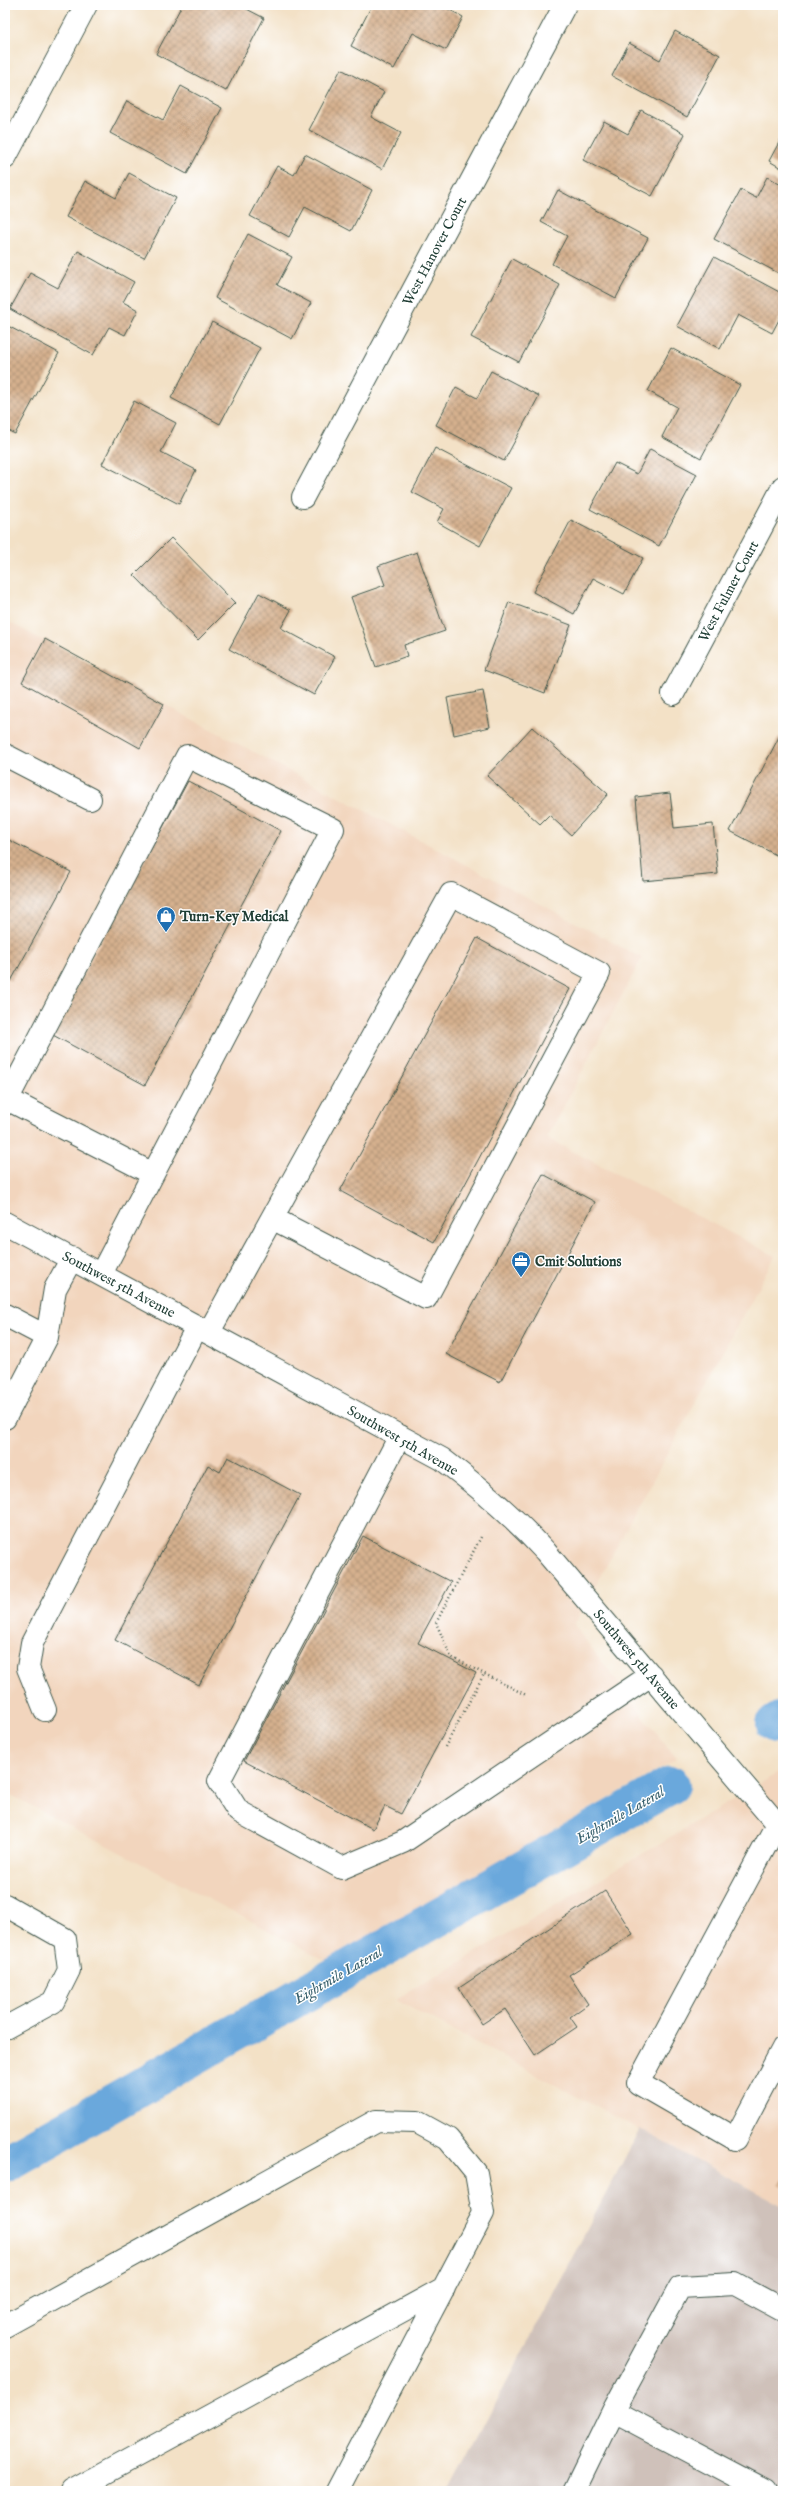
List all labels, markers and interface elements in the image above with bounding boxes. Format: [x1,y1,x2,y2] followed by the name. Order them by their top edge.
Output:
[399,194,471,309] street label: West Hanover Court
[695,538,763,645] street label: West Fulmer Court
[155,905,177,933] shop icon: Turn-Key Medical
[179,908,290,926] place label: Turn-Key Medical
[59,1247,179,1323] street label: Southwest 5th Avenue
[510,1250,532,1278] office icon: Cmit Solutions
[535,1253,622,1271] place label: Cmit Solutions
[344,1402,462,1480] street label: Southwest 5th Avenue
[589,1606,684,1714] street label: Southwest 5th Avenue
[572,1782,670,1850] water label: Eightmile Lateral
[290,1942,388,2010] water label: Eightmile Lateral

